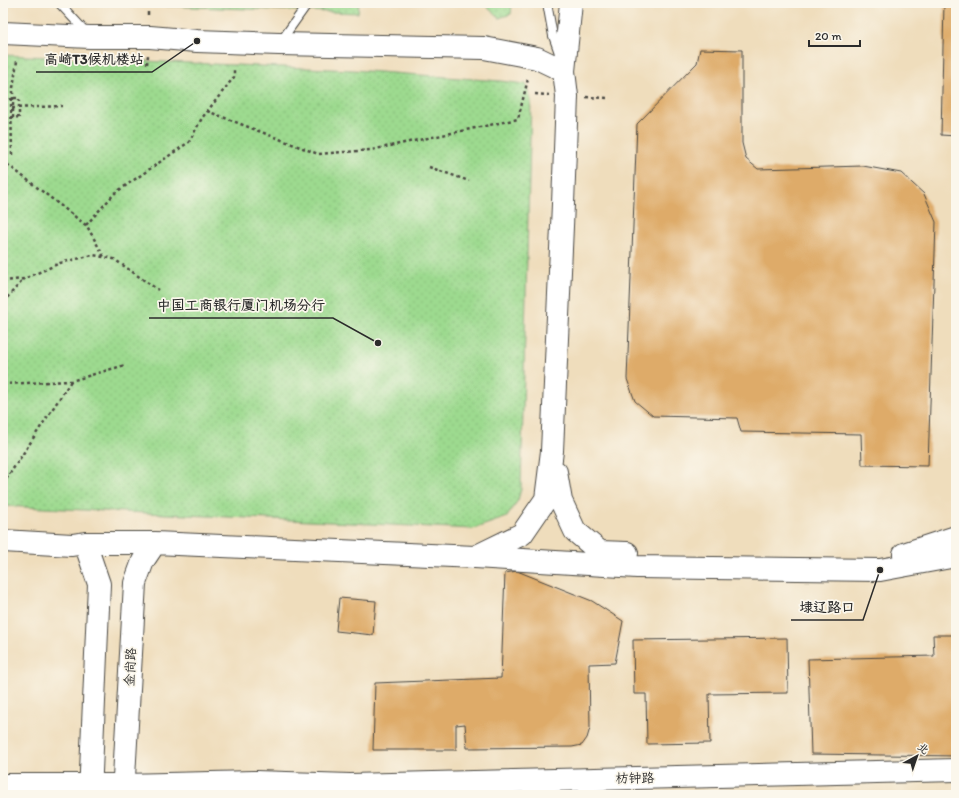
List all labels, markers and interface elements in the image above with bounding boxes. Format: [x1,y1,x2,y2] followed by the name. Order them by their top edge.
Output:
[809,22,860,48] scale bar
[815,29,842,43] text: 20 m
[36,46,152,72] callout: 高崎T3候机楼站
[44,51,144,68] text: 高崎T3候机楼站
[149,292,333,318] callout: 中国工商银行厦门机场分行
[157,297,325,314] text: 中国工商银行厦门机场分行
[791,594,863,620] callout: 埭辽路口
[799,599,855,616] text: 埭辽路口
[121,647,139,687] street label: 金尚路
[897,736,937,776] north arrow
[915,740,931,757] text: 北
[615,770,655,786] street label: 枋钟路

